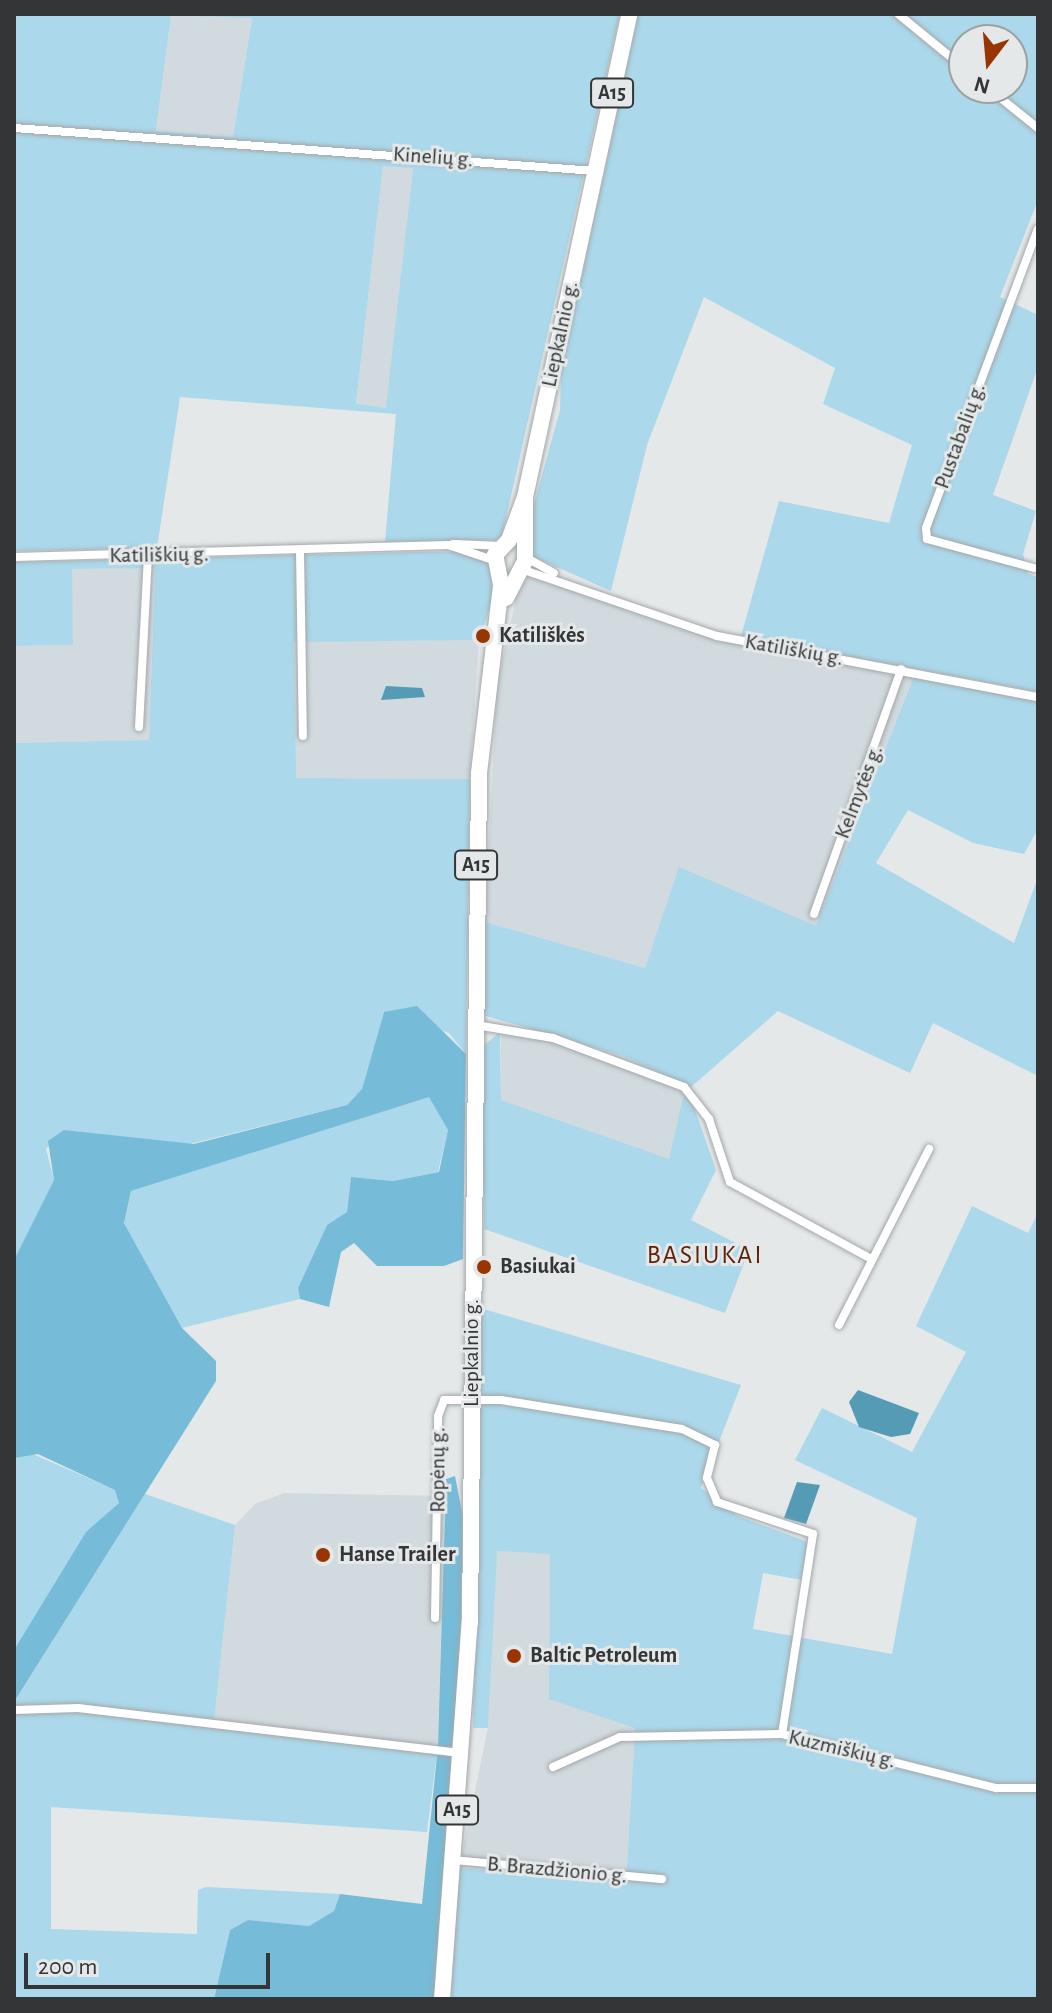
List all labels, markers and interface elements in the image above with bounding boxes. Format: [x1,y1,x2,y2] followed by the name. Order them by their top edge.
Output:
[948,24,1028,104] north arrow
[972,72,992,98] text: N
[590,77,634,109] road number: A15
[392,141,474,173] street label: Kinelių g.
[536,279,584,389] street label: Liepkalnio g.
[929,380,991,492] street label: Pustabalių g.
[109,541,209,569] street label: Katiliškių g.
[499,623,585,649] place label: Katiliškės
[474,627,492,645] marker: Katiliškės
[743,628,845,672] street label: Katiliškių g.
[829,741,889,843] street label: Kelmytės g.
[454,849,498,881] road number: A15
[647,1240,763,1272] district label: BASIUKAI
[500,1254,576,1280] place label: Basiukai
[475,1258,493,1276] marker: Basiukai
[459,1299,485,1407] street label: Liepkalnio g.
[425,1427,451,1513] street label: Ropėnų g.
[339,1542,456,1568] place label: Hanse Trailer
[314,1546,332,1564] marker: Hanse Trailer
[530,1643,677,1669] place label: Baltic Petroleum
[505,1647,523,1665] marker: Baltic Petroleum
[786,1724,898,1774] street label: Kuzmiškių g.
[435,1794,479,1826] road number: A15
[486,1851,628,1889] street label: B. Brazdžionio g.
[28,1937,274,1987] scale bar
[38,1955,97,1979] text: 200 m

